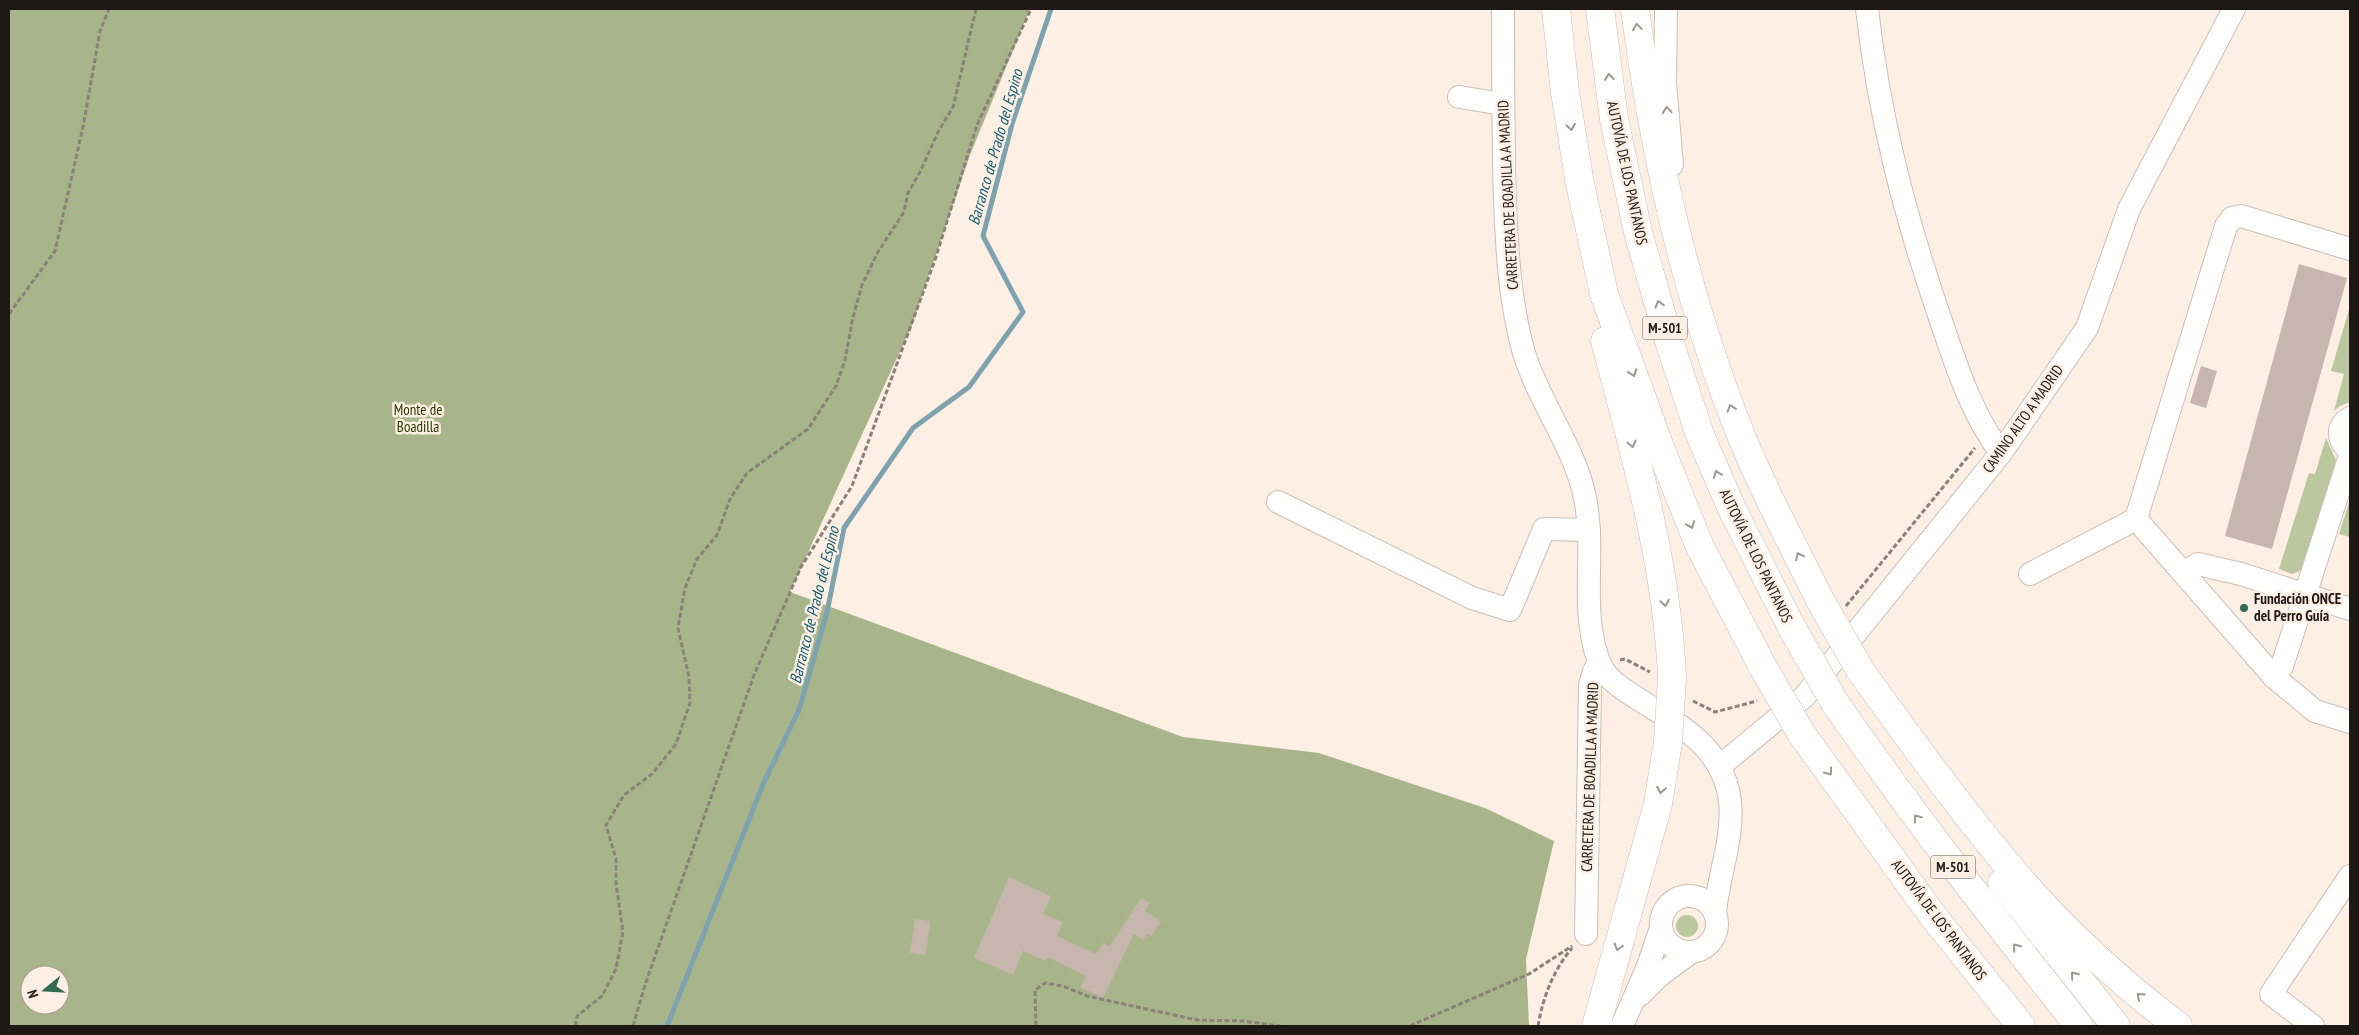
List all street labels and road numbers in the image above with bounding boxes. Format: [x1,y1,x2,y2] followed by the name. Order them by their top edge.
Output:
[1603,99,1652,247] street label: AUTOVÍA DE LOS PANTANOS
[1493,100,1522,290] street label: CARRETERA DE BOADILLA A MADRID
[1642,316,1688,339] road number: M-501
[1978,361,2067,476] street label: CAMINO ALTO A MADRID
[1716,486,1797,626] street label: AUTOVÍA DE LOS PANTANOS
[1577,682,1602,872] street label: CARRETERA DE BOADILLA A MADRID
[1888,855,1991,984] street label: AUTOVÍA DE LOS PANTANOS
[1930,856,1976,879] road number: M-501

